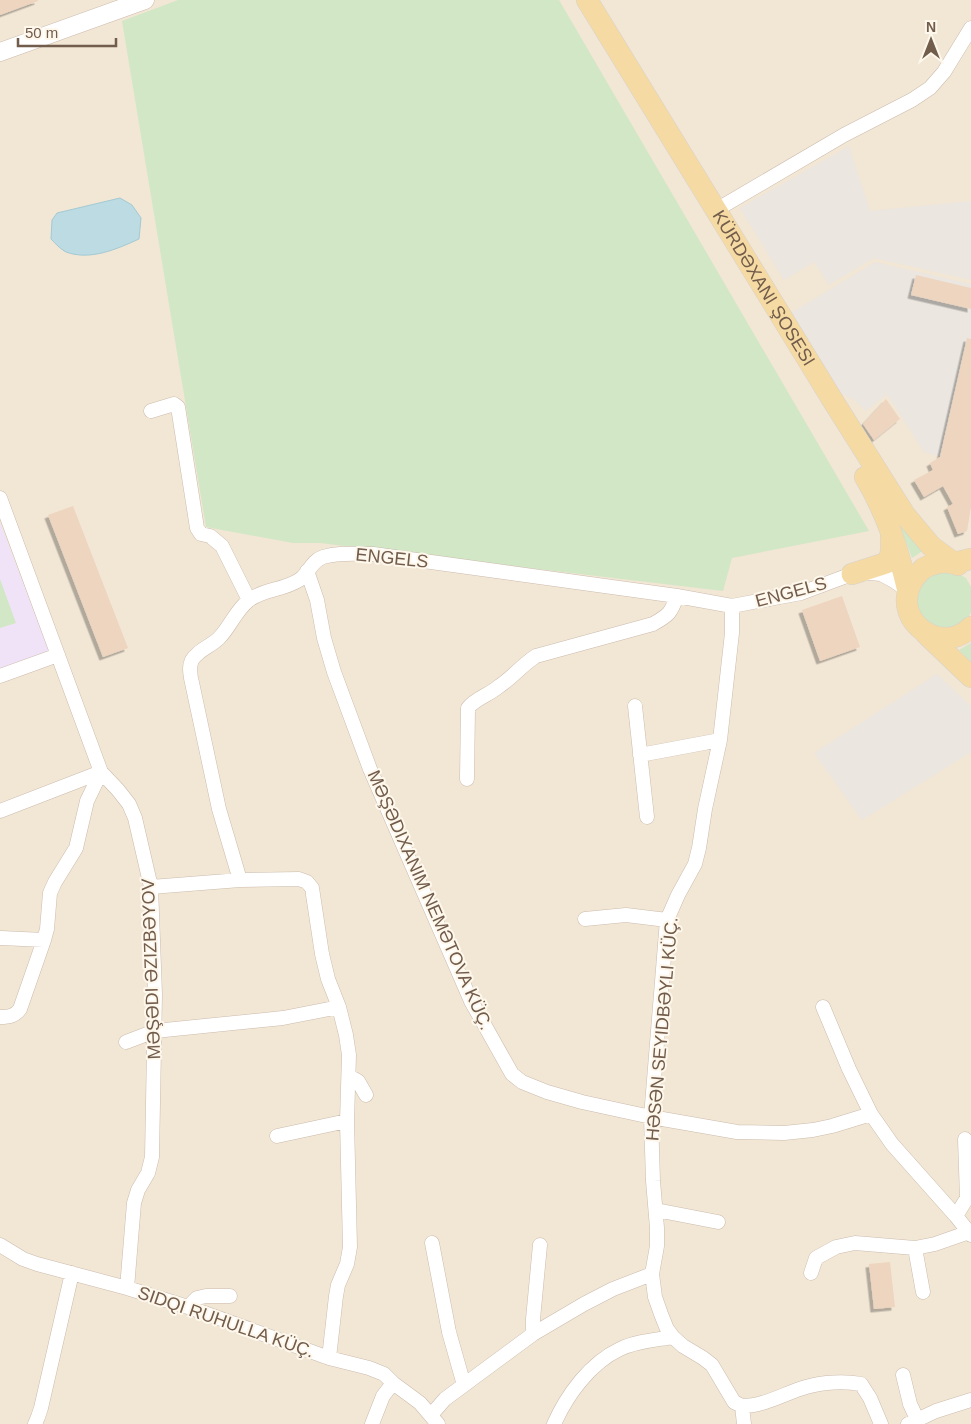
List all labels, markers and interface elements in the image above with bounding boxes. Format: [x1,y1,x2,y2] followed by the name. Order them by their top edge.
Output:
[18,15,115,47] scale bar
[906,15,956,65] north arrow
[926,19,936,35] text: N
[25,24,58,41] text: 50 m
[709,207,819,369] street label: KÜRDƏXANI ŞOSESI
[355,544,429,572] street label: ENGELS
[753,573,829,611] street label: ENGELS
[364,767,496,1033] street label: MƏŞƏDIXANIM NEMƏTOVA KÜÇ.
[138,878,164,1060] street label: MƏŞƏDI ƏZIZBƏYOV
[642,916,682,1142] street label: HƏSƏN SEYIDBƏYLI KÜÇ.
[135,1282,317,1362] street label: SIDQI RUHULLA KÜÇ.

